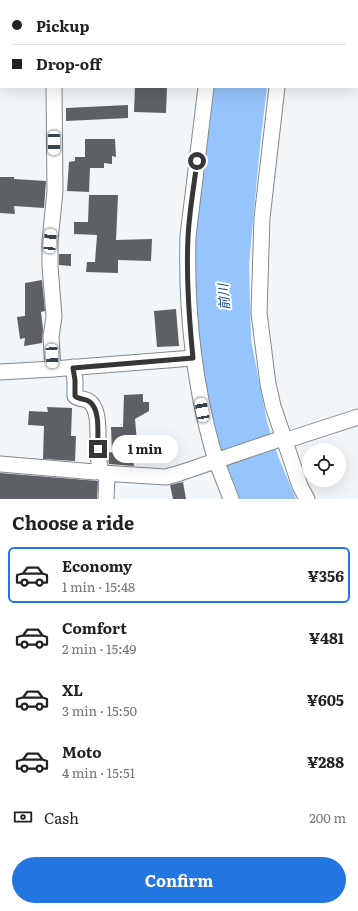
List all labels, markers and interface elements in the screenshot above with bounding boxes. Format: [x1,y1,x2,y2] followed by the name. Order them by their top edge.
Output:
[36,14,89,37] text: Pickup
[36,52,101,75] text: Drop-off
[48,131,60,155] car
[188,152,206,170] route start
[43,229,57,253] car
[212,281,234,311] water label: 前川
[45,344,59,368] car
[194,397,210,423] car
[112,435,178,463] callout: 1 min
[128,439,162,458] text: 1 min
[89,440,107,458] route end
[302,443,346,487] map controls
[302,443,346,487] button: locate
[12,509,134,536] text: Choose a ride
[62,554,132,577] text: Economy
[14,557,50,593] icon: car
[308,564,344,587] text: ¥356
[62,577,135,596] text: 1 min · 15:48
[62,616,127,639] text: Comfort
[14,619,50,655] icon: car
[309,626,344,649] text: ¥481
[62,639,136,658] text: 2 min · 15:49
[62,678,83,701] text: XL
[14,681,50,717] icon: car
[307,688,344,711] text: ¥605
[62,701,137,720] text: 3 min · 15:50
[62,740,102,763] text: Moto
[14,743,50,779] icon: car
[307,750,344,773] text: ¥288
[62,763,135,782] text: 4 min · 15:51
[12,806,34,828] icon: cash
[44,806,79,829] text: Cash
[309,808,346,827] text: 200 m
[12,857,346,903] button: Confirm

